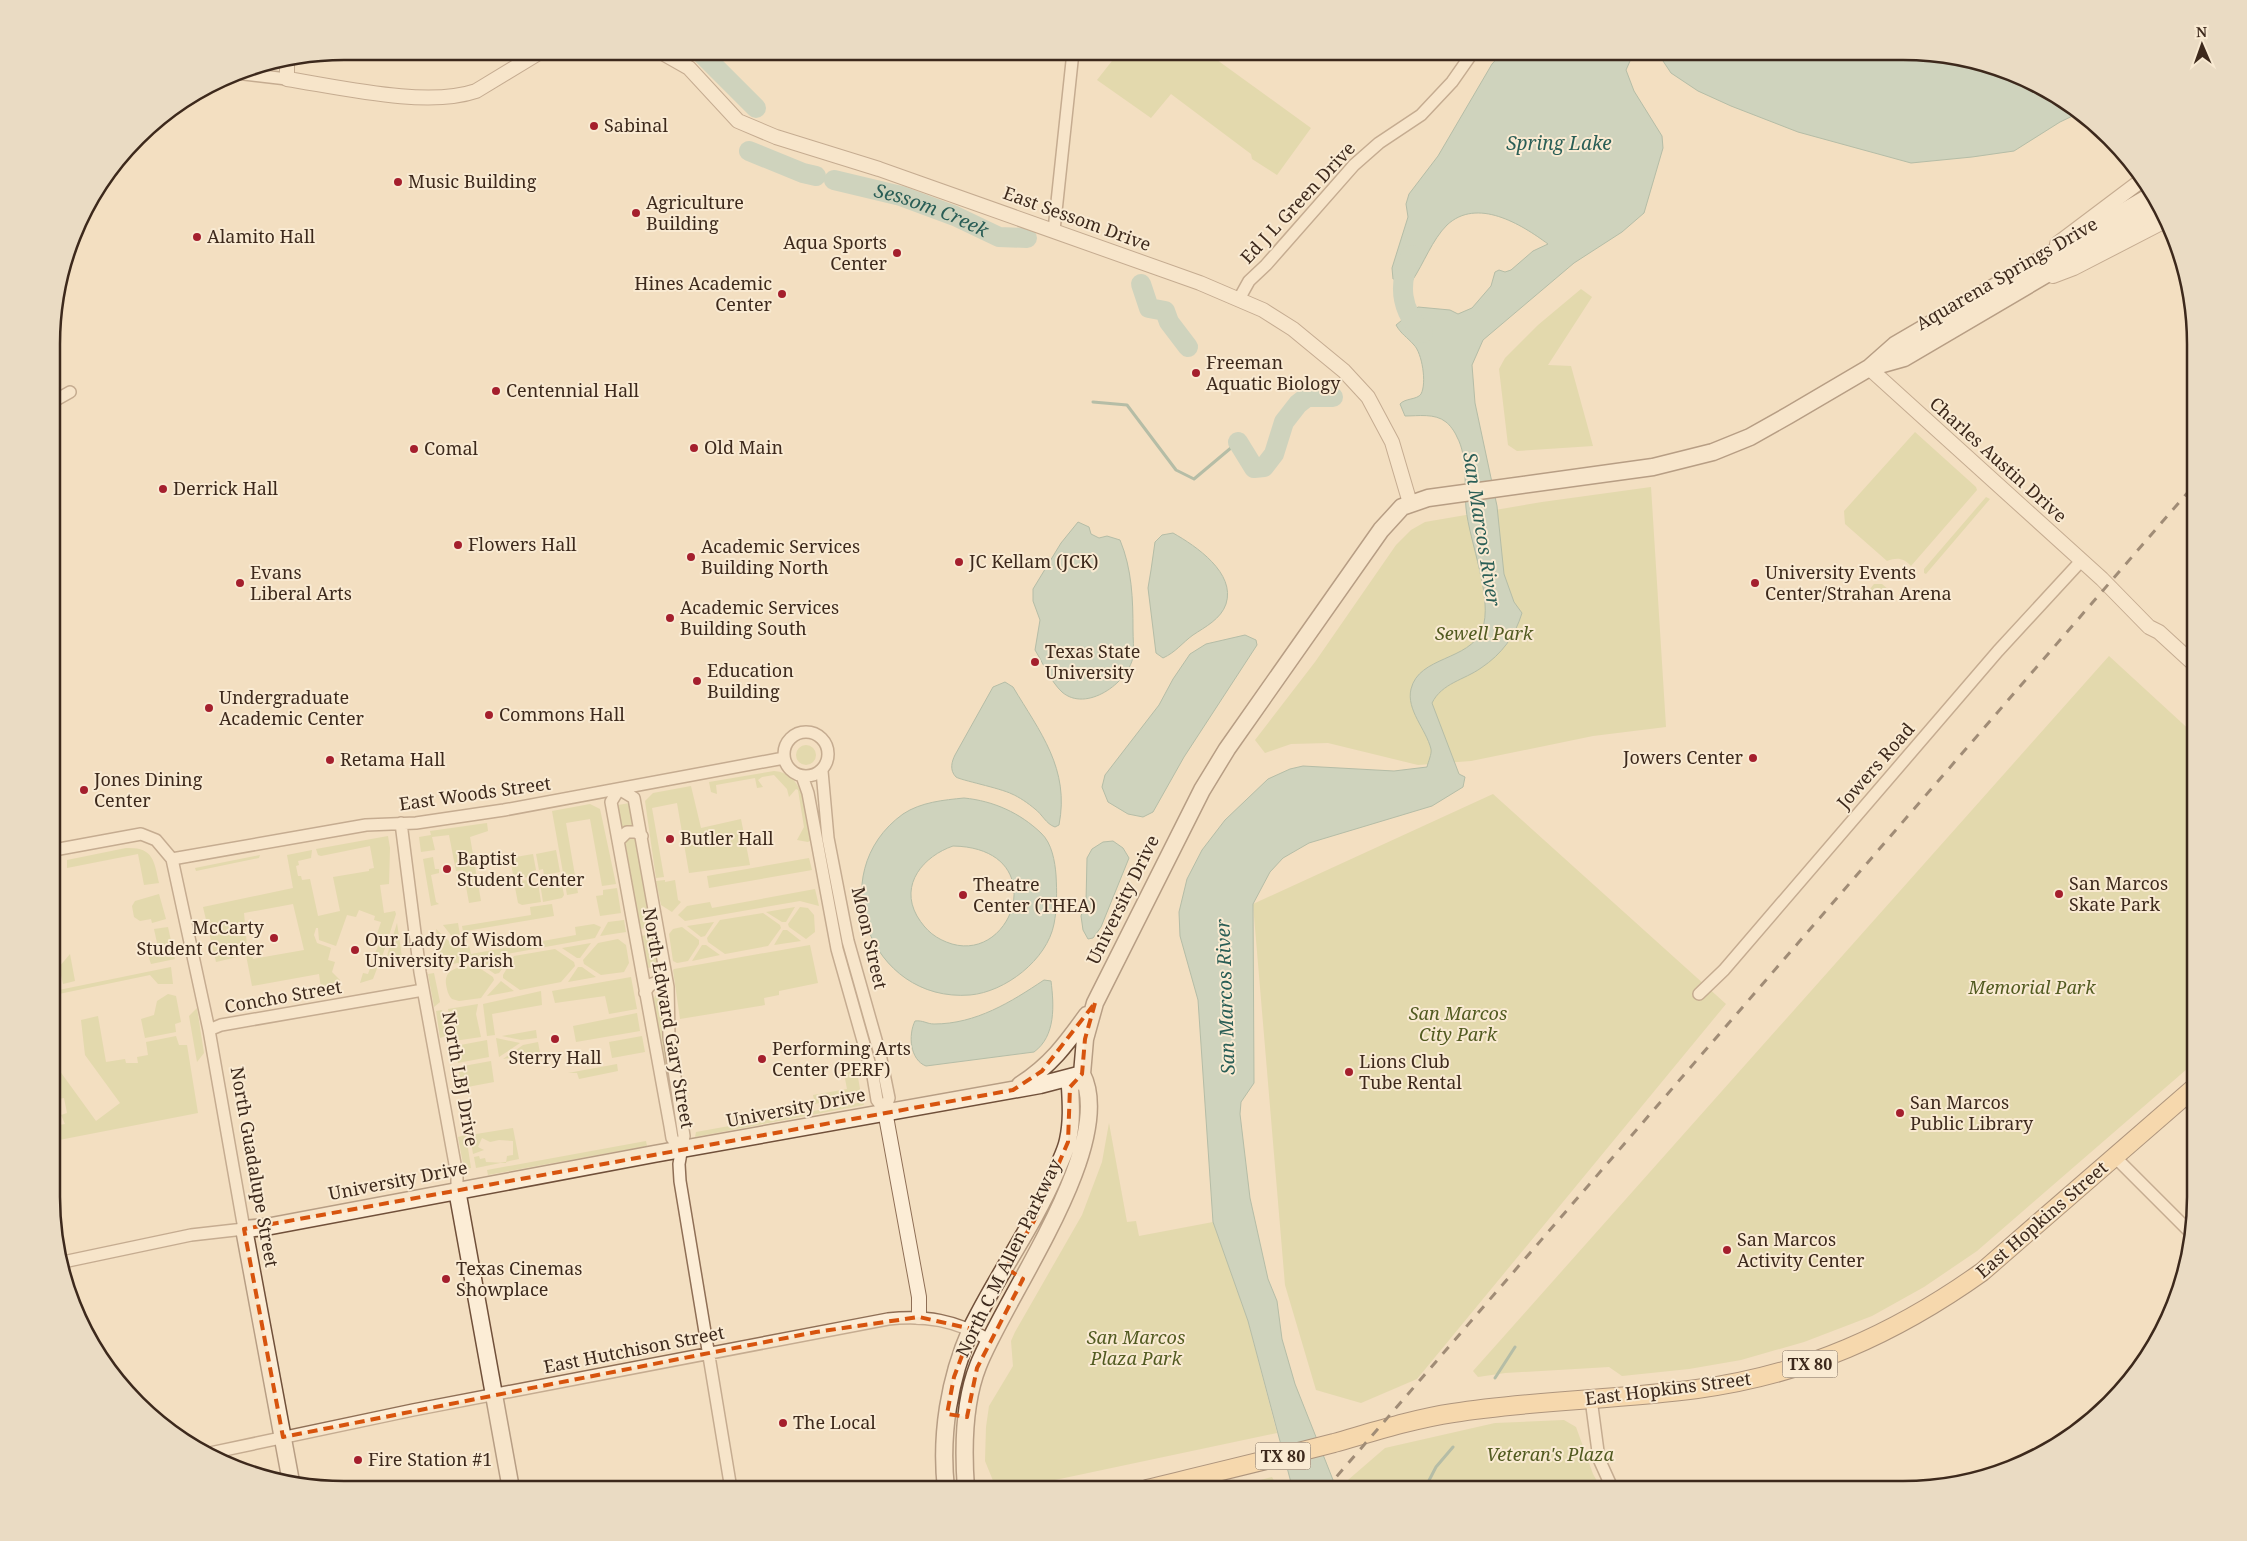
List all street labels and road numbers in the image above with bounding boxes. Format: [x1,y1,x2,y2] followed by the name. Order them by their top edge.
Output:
[1235,136,1360,268] street label: Ed J L Green Drive
[1000,180,1155,256] street label: East Sessom Drive
[1911,211,2102,335] street label: Aquarena Springs Drive
[1925,391,2072,527] street label: Charles Austin Drive
[1831,717,1919,814] street label: Jowers Road
[397,770,552,816] street label: East Woods Street
[1080,831,1164,968] street label: University Drive
[847,884,893,991] street label: Moon Street
[638,906,700,1130] street label: North Edward Gary Street
[222,974,343,1018] street label: Concho Street
[437,1010,485,1148] street label: North LBJ Drive
[226,1065,284,1269] street label: North Guadalupe Street
[724,1082,867,1132] street label: University Drive
[950,1154,1067,1361] street label: North C M Allen Parkway
[326,1155,469,1205] street label: University Drive
[1970,1155,2112,1283] street label: East Hopkins Street
[541,1320,726,1378] street label: East Hutchison Street
[1782,1350,1838,1378] road number: TX 80
[1583,1366,1752,1410] street label: East Hopkins Street
[1256,1442,1310,1470] road number: TX 80

